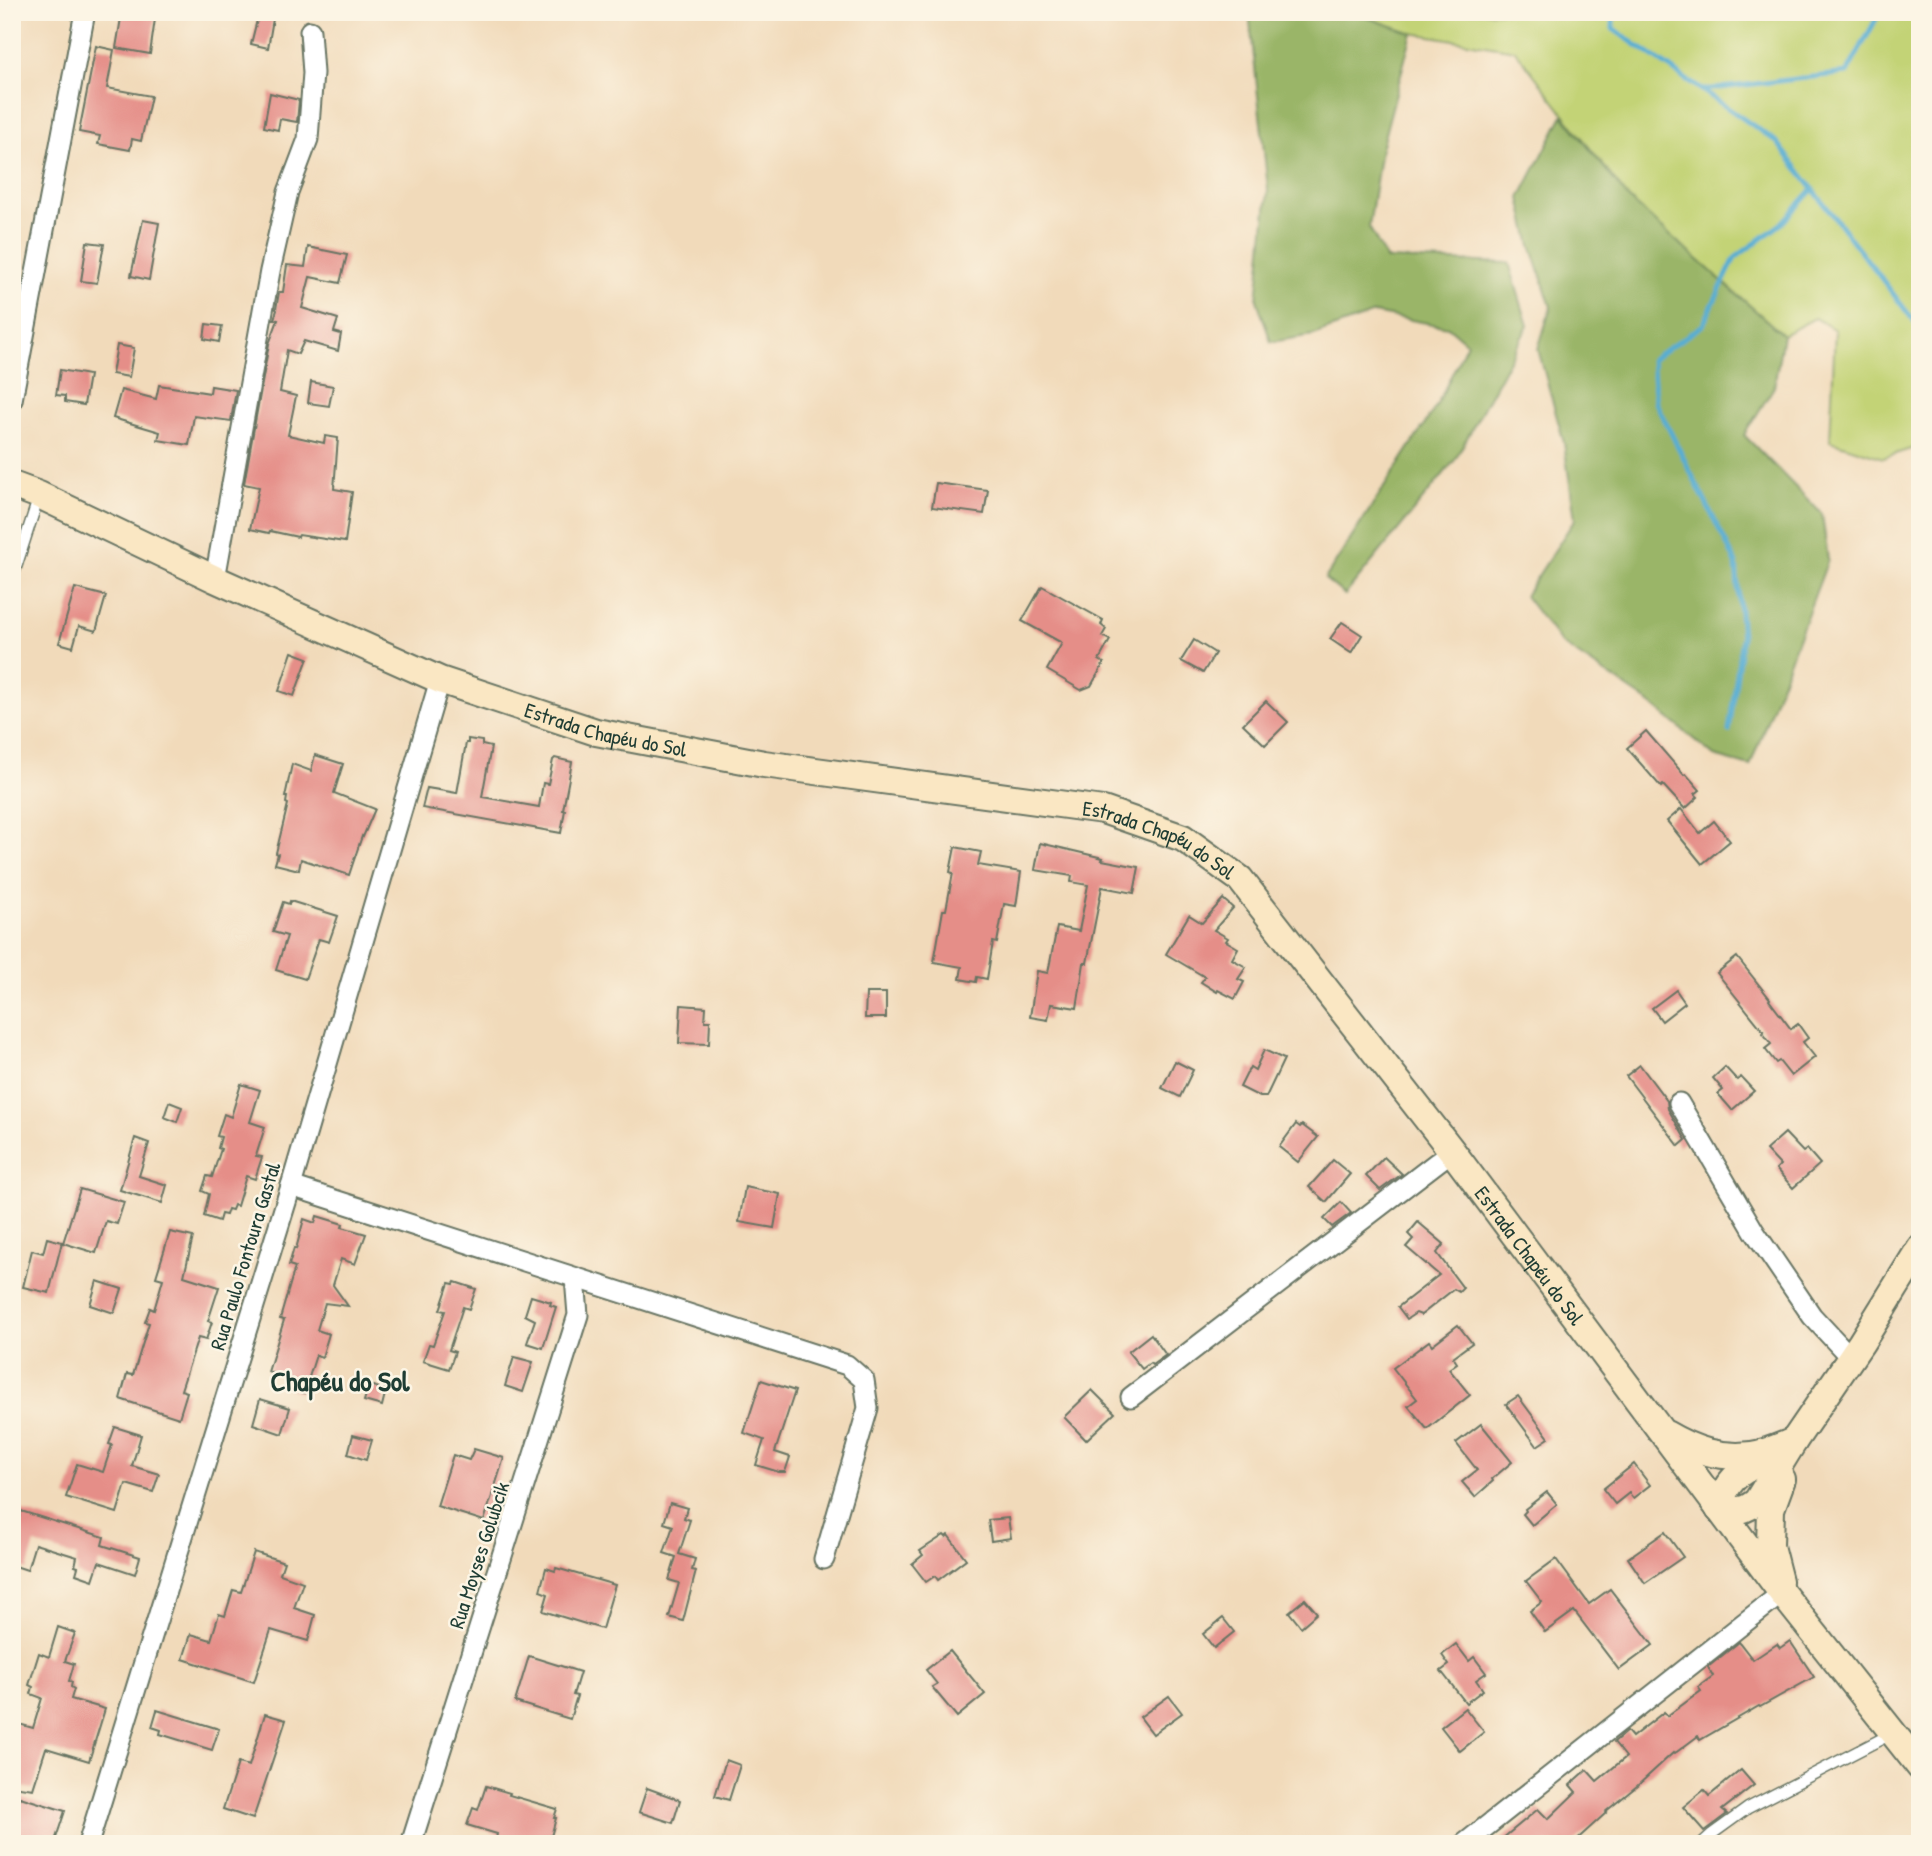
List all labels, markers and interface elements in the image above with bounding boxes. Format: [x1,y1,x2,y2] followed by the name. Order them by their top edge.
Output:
[521,695,690,764] street label: Estrada Chapéu do Sol
[1081,793,1242,886] street label: Estrada Chapéu do Sol
[203,1158,288,1354] street label: Rua Paulo Fontoura Gastal
[1468,1180,1592,1331] street label: Estrada Chapéu do Sol
[270,1362,410,1401] district label: Chapéu do Sol
[442,1478,517,1632] street label: Rua Moyses Golubcik

